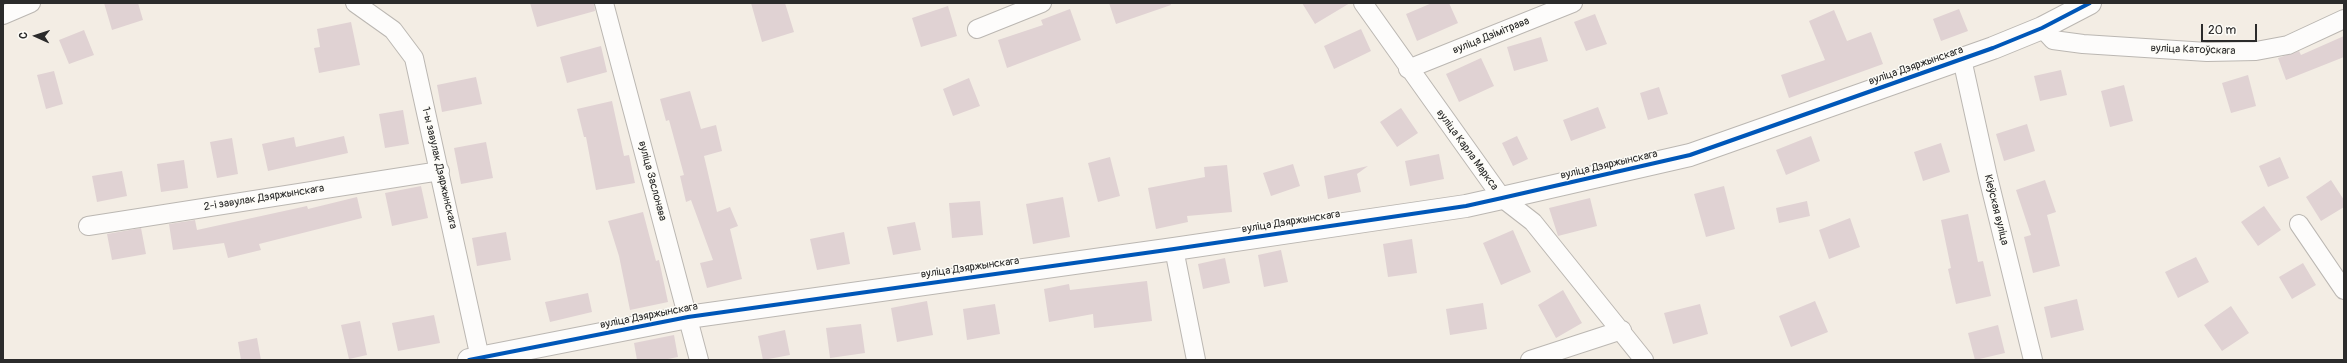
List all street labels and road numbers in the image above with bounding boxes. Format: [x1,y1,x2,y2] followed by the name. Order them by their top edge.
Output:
[1451,15,1531,57] street label: вуліца Дзімітрава
[2150,42,2236,58] street label: вуліца Катоўскага
[1867,44,1965,88] street label: вуліца Дзяржынскага
[419,106,459,230] street label: 1-ы завулак Дзяржынскага
[1433,107,1501,193] street label: вуліца Карла Маркса
[635,140,669,222] street label: вуліца Заслонава
[1559,147,1659,183] street label: вуліца Дзяржынскага
[1981,173,2011,247] street label: Кіеўская вуліца
[203,182,325,214] street label: 2-і завулак Дзяржынскага
[1241,208,1341,236] street label: вуліца Дзяржынскага
[920,255,1020,281] street label: вуліца Дзяржынскага
[599,300,699,332] street label: вуліца Дзяржынскага

